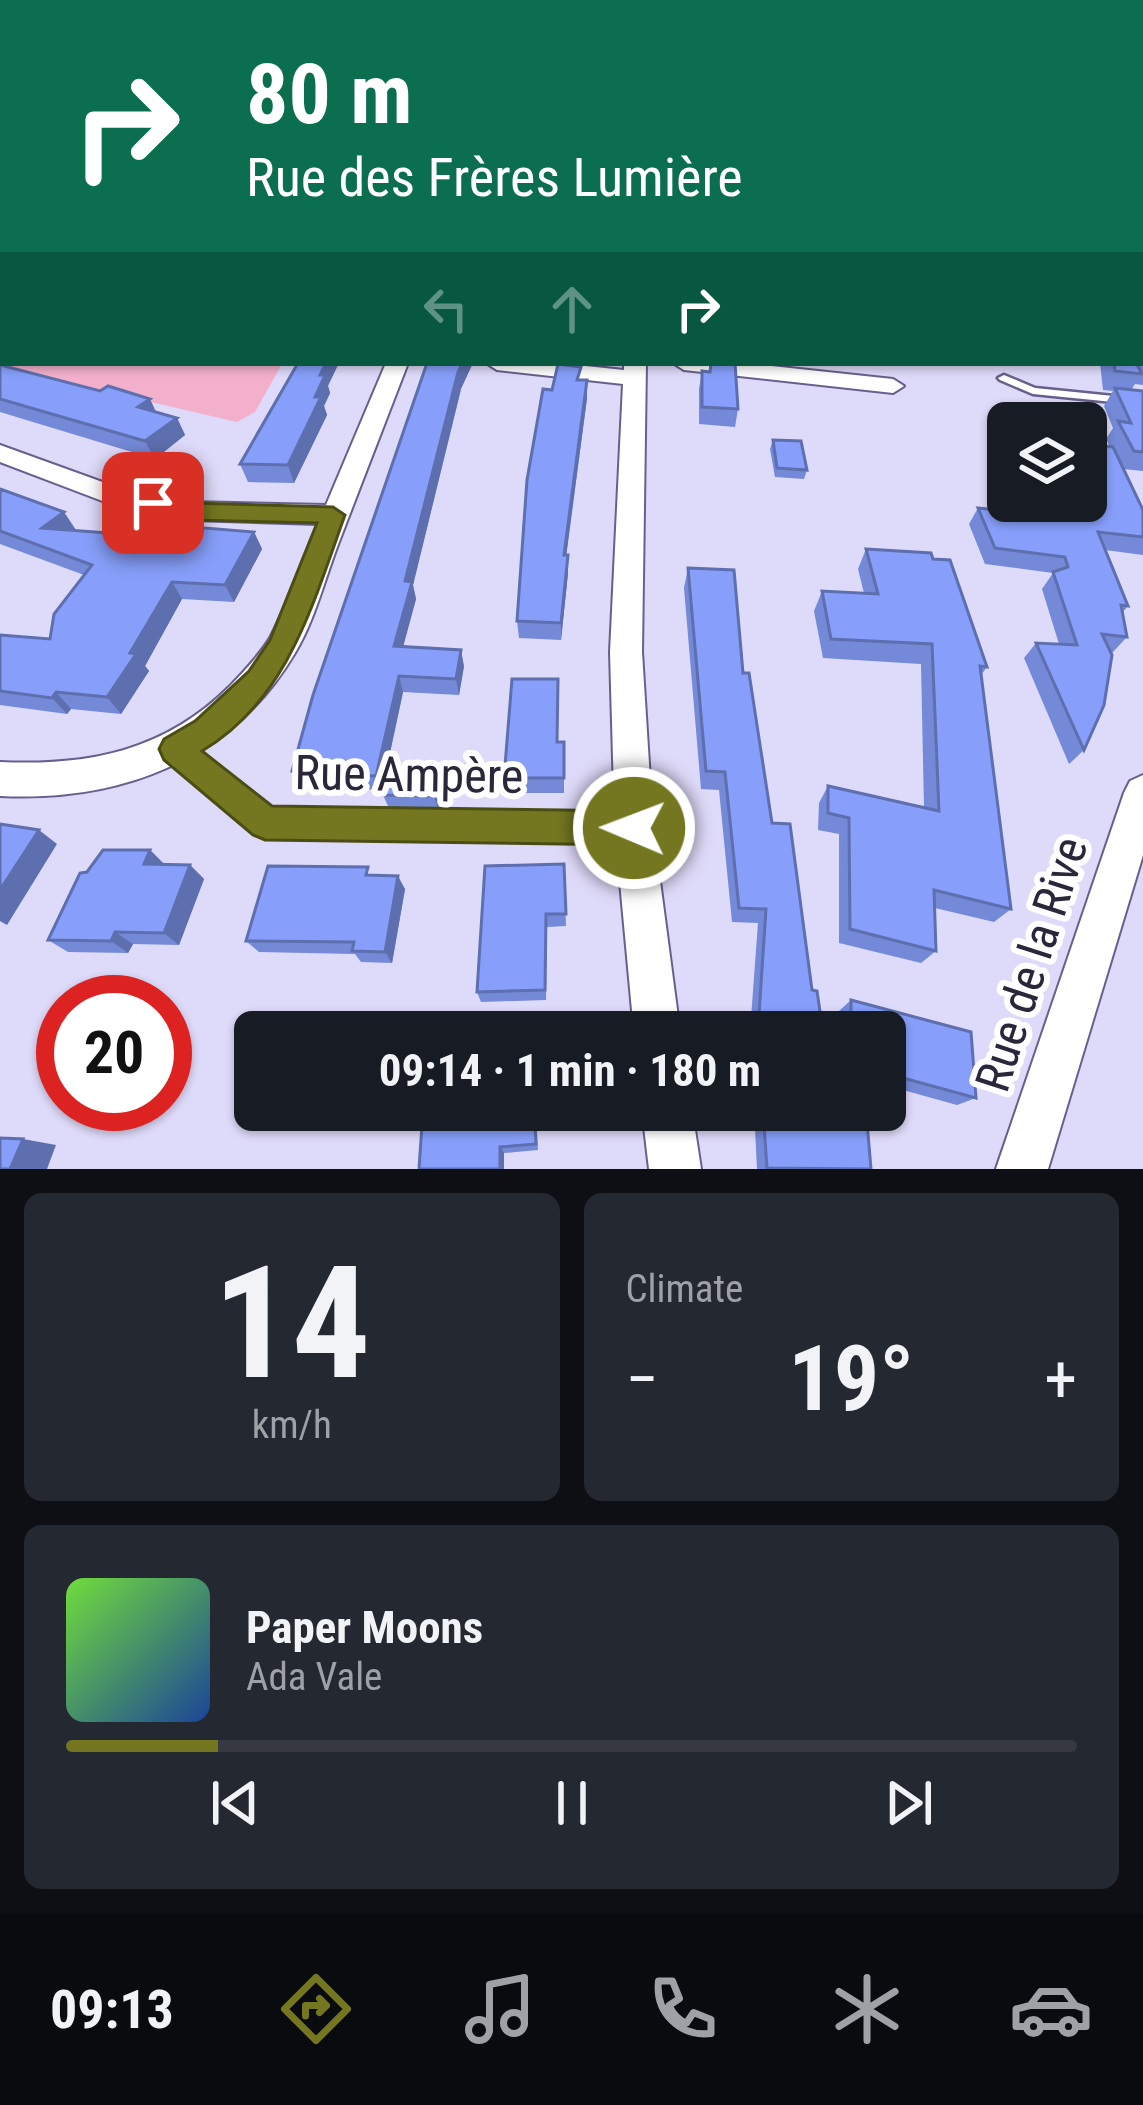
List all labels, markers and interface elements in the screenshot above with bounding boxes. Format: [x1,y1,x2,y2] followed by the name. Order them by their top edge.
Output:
[246,45,413,144] text: 80 m
[48,48,204,204] icon: right
[246,146,743,209] text: Rue des Frères Lumière
[413,276,479,342] icon: left
[539,276,605,342] icon: ahead
[665,276,731,342] icon: right
[987,402,1107,522] map controls
[987,402,1107,522] button: layers
[102,452,204,554] pin
[120,470,186,536] icon: arrive
[294,744,524,805] street label: Rue Ampère
[571,765,697,891] position arrow
[964,830,1099,1098] street label: Rue de la Rive
[36,975,192,1131] speed limit sign: 20
[379,1044,761,1097] text: 09:14 · 1 min · 180 m
[213,1232,371,1415] text: 14
[626,1266,743,1312] text: Climate
[788,1327,914,1432] text: 19°
[626,1341,659,1418] text: −
[1044,1341,1077,1418] text: +
[252,1402,332,1448] text: km/h
[246,1601,483,1654] text: Paper Moons
[246,1654,382,1700] text: Ada Vale
[202,1770,268,1836] icon: previous
[539,1770,605,1836] icon: pause
[876,1770,942,1836] icon: next
[274,1967,358,2051] icon: directions
[458,1967,542,2051] icon: music
[641,1967,725,2051] icon: phone
[825,1967,909,2051] icon: climate
[1009,1967,1093,2051] icon: car
[50,1978,174,2041] text: 09:13

